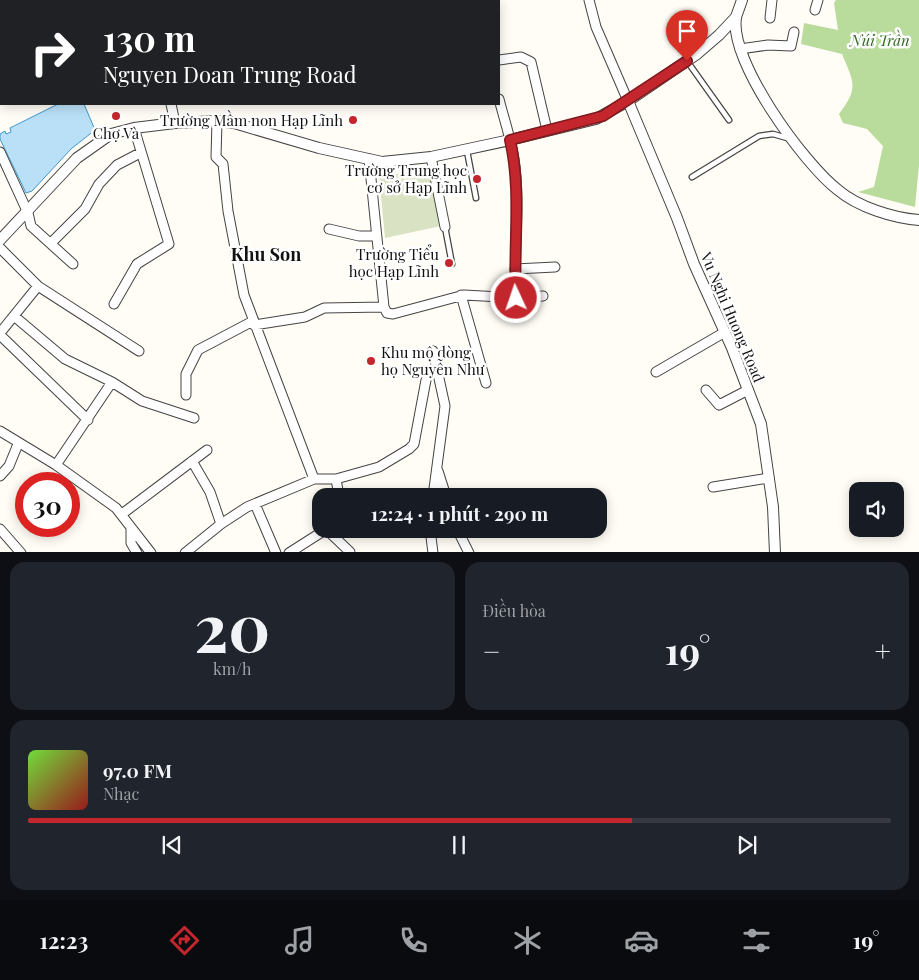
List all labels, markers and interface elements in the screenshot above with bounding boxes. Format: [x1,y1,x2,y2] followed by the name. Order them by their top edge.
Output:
[666,10,708,61] pin
[103,14,196,61] text: 130 m
[673,17,701,45] icon: arrive
[20,20,85,85] icon: right
[848,29,910,50] park label: Núi Trần
[103,59,356,89] text: Nguyen Doan Trung Road
[110,110,122,122] marker: Chợ Và
[160,110,343,130] place label: Trường Mầm non Hạp Lĩnh
[347,114,359,126] marker: Trường Mầm non Hạp Lĩnh
[93,123,140,143] place label: Chợ Và
[345,160,467,197] place label: Trường Trung học cơ sở Hạp Lĩnh
[471,173,483,185] marker: Trường Trung học cơ sở Hạp Lĩnh
[231,242,301,266] district label: Khu Son
[349,244,439,281] place label: Trường Tiểu học Hạp Lĩnh
[696,248,770,385] street label: Vu Nghi Huong Road
[443,257,455,269] marker: Trường Tiểu học Hạp Lĩnh
[489,271,541,323] position arrow
[381,342,485,379] place label: Khu mộ dòng họ Nguyễn Như
[365,355,377,367] marker: Khu mộ dòng họ Nguyễn Như
[15,472,80,537] speed limit sign: 30
[849,482,904,537] map controls
[849,482,904,537] button: sound
[371,500,548,526] text: 12:24 · 1 phút · 290 m
[194,582,270,668] text: 20
[483,600,546,621] text: Điều hòa
[665,624,711,675] text: 19°
[483,632,501,669] text: −
[875,632,891,669] text: +
[213,658,251,679] text: km/h
[103,757,172,783] text: 97.0 FM
[103,783,139,804] text: Nhạc
[158,831,186,859] icon: previous
[445,831,473,859] icon: pause
[733,831,761,859] icon: next
[167,923,202,958] icon: directions
[282,923,317,958] icon: music
[396,923,431,958] icon: phone
[510,923,545,958] icon: climate
[624,923,659,958] icon: car
[739,923,774,958] icon: filters
[40,925,88,955] text: 12:23
[853,925,879,955] text: 19°

